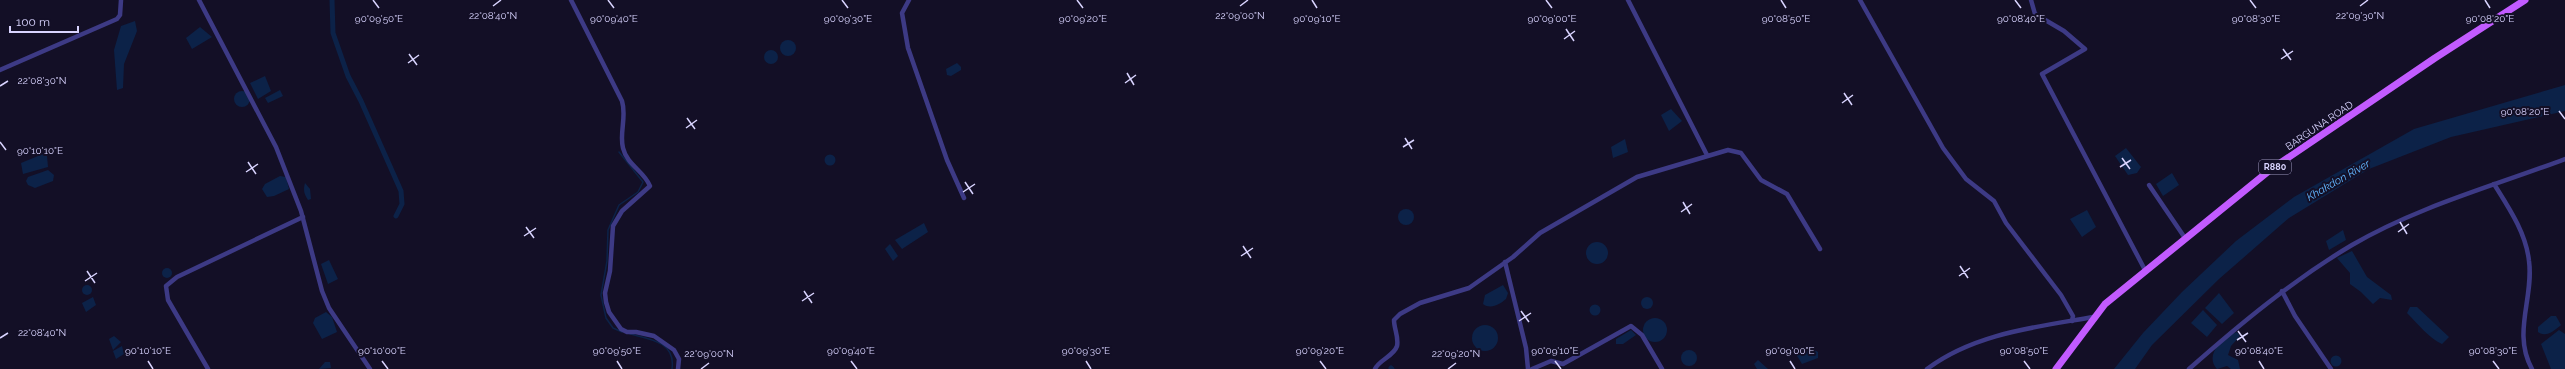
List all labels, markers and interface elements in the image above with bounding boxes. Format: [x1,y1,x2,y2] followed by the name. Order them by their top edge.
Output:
[10,8,78,34] scale bar
[469,10,517,21] text: 22°08'40"N
[1215,10,1265,21] text: 22°09'00"N
[2336,10,2384,21] text: 22°09'30"N
[355,13,403,24] text: 90°09'50"E
[590,13,638,24] text: 90°09'40"E
[824,13,872,24] text: 90°09'30"E
[1059,13,1107,24] text: 90°09'20"E
[1293,13,1341,24] text: 90°09'10"E
[1527,13,1577,24] text: 90°09'00"E
[1762,13,1810,24] text: 90°08'50"E
[1997,13,2045,24] text: 90°08'40"E
[2232,13,2280,24] text: 90°08'30"E
[2466,13,2514,24] text: 90°08'20"E
[16,15,50,29] text: 100 m
[18,75,66,86] text: 22°08'30"N
[2283,99,2355,152] street label: BARGUNA ROAD
[2501,106,2549,117] text: 90°08'20"E
[17,145,63,156] text: 90°10'10"E
[2304,156,2373,204] water label: Khakdon River
[2259,160,2291,174] road number: R880
[18,327,66,338] text: 22°08'40"N
[125,345,171,356] text: 90°10'10"E
[358,345,406,356] text: 90°10'00"E
[593,345,641,356] text: 90°09'50"E
[827,345,875,356] text: 90°09'40"E
[1062,345,1110,356] text: 90°09'30"E
[1296,345,1344,356] text: 90°09'20"E
[1531,345,1579,356] text: 90°09'10"E
[1765,345,1815,356] text: 90°09'00"E
[2000,345,2048,356] text: 90°08'50"E
[2235,345,2283,356] text: 90°08'40"E
[2469,345,2517,356] text: 90°08'30"E
[684,348,734,359] text: 22°09'00"N
[1432,348,1480,359] text: 22°09'20"N

